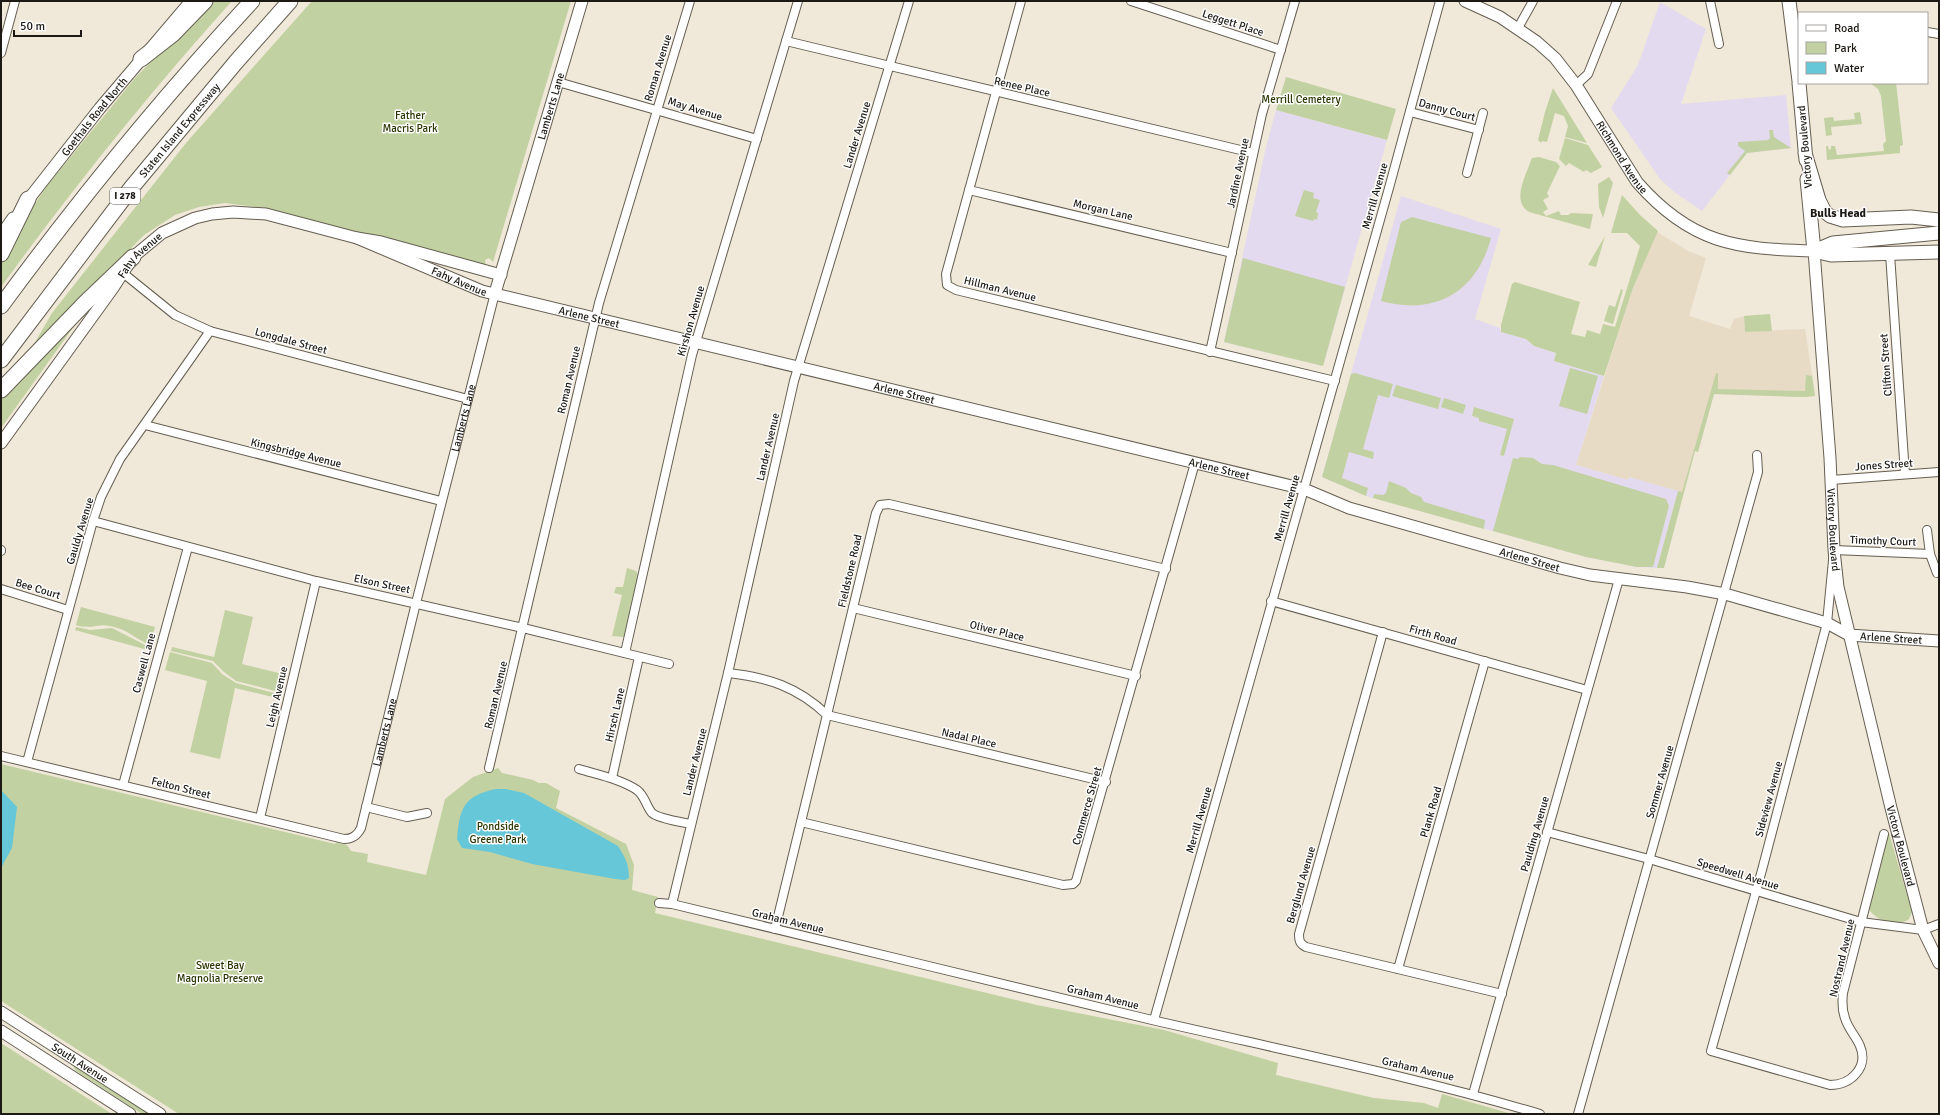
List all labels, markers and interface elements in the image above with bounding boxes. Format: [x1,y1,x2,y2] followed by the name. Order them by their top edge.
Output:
[1201,7,1265,39] street label: Leggett Place
[14,12,81,38] scale bar
[1798,12,1928,84] legend
[20,19,45,34] text: 50 m
[1834,21,1860,36] text: Road
[642,33,674,103] street label: Roman Avenue
[1834,41,1857,56] text: Park
[1834,61,1865,76] text: Water
[535,71,567,141] street label: Lamberts Lane
[58,74,130,158] street label: Goethals Road North
[993,74,1051,100] street label: Renee Place
[136,80,223,180] street label: Staten Island Expressway
[1261,93,1342,106] park label: Merrill Cemetery
[666,95,724,123] street label: May Avenue
[1417,96,1477,124] street label: Danny Court
[841,100,873,170] street label: Lander Avenue
[1795,105,1815,189] street label: Victory Boulevard
[382,109,438,135] park label: Father Macris Park
[1594,118,1651,196] street label: Richmond Avenue
[1224,137,1252,209] street label: Jardine Avenue
[1359,161,1391,231] street label: Merrill Avenue
[110,188,140,204] road number: I 278
[1072,197,1134,223] street label: Morgan Lane
[1810,206,1867,221] district label: Bulls Head
[115,229,164,280] street label: Fahy Avenue
[430,264,488,298] street label: Fahy Avenue
[963,274,1037,304] street label: Hillman Avenue
[675,284,707,358] street label: Kirshon Avenue
[557,303,621,330] street label: Arlene Street
[254,325,329,357] street label: Longdale Street
[1877,333,1895,397] street label: Clifton Street
[555,345,583,415] street label: Roman Avenue
[872,379,936,406] street label: Arlene Street
[448,383,478,453] street label: Lamberts Lane
[754,412,782,482] street label: Lander Avenue
[249,435,343,471] street label: Kingsbridge Avenue
[1187,455,1251,482] street label: Arlene Street
[1855,456,1914,474] street label: Jones Street
[1271,473,1303,543] street label: Merrill Avenue
[1825,488,1843,572] street label: Victory Boulevard
[64,496,96,566] street label: Gauldy Avenue
[835,533,865,609] street label: Fieldstone Road
[1850,533,1917,549] street label: Timothy Court
[1498,545,1561,574] street label: Arlene Street
[353,572,411,596] street label: Elson Street
[14,576,62,602] street label: Bee Court
[968,618,1026,644] street label: Oliver Place
[1408,622,1458,648] street label: Firth Road
[1860,629,1923,646] street label: Arlene Street
[130,631,158,695] street label: Caswell Lane
[482,660,510,730] street label: Roman Avenue
[264,665,290,729] street label: Leigh Avenue
[602,686,628,744] street label: Hirsch Lane
[370,697,399,768] street label: Lamberts Lane
[940,725,998,751] street label: Nadal Place
[680,727,710,797] street label: Lander Avenue
[1643,744,1677,820] street label: Sommer Avenue
[1753,760,1785,838] street label: Sideview Avenue
[1070,765,1104,847] street label: Commerce Street
[150,774,212,802] street label: Felton Street
[1183,785,1215,855] street label: Merrill Avenue
[1418,785,1445,839] street label: Plank Road
[1518,795,1552,873] street label: Paulding Avenue
[1884,804,1918,888] street label: Victory Boulevard
[470,820,527,846] park label: Pondside Greene Park
[1284,845,1318,925] street label: Berglund Avenue
[1695,855,1781,893] street label: Speedwell Avenue
[751,906,825,936] street label: Graham Avenue
[1827,918,1857,998] street label: Nostrand Avenue
[177,959,263,985] park label: Sweet Bay Magnolia Preserve
[1066,982,1140,1012] street label: Graham Avenue
[49,1040,111,1086] street label: South Avenue
[1381,1054,1455,1084] street label: Graham Avenue

